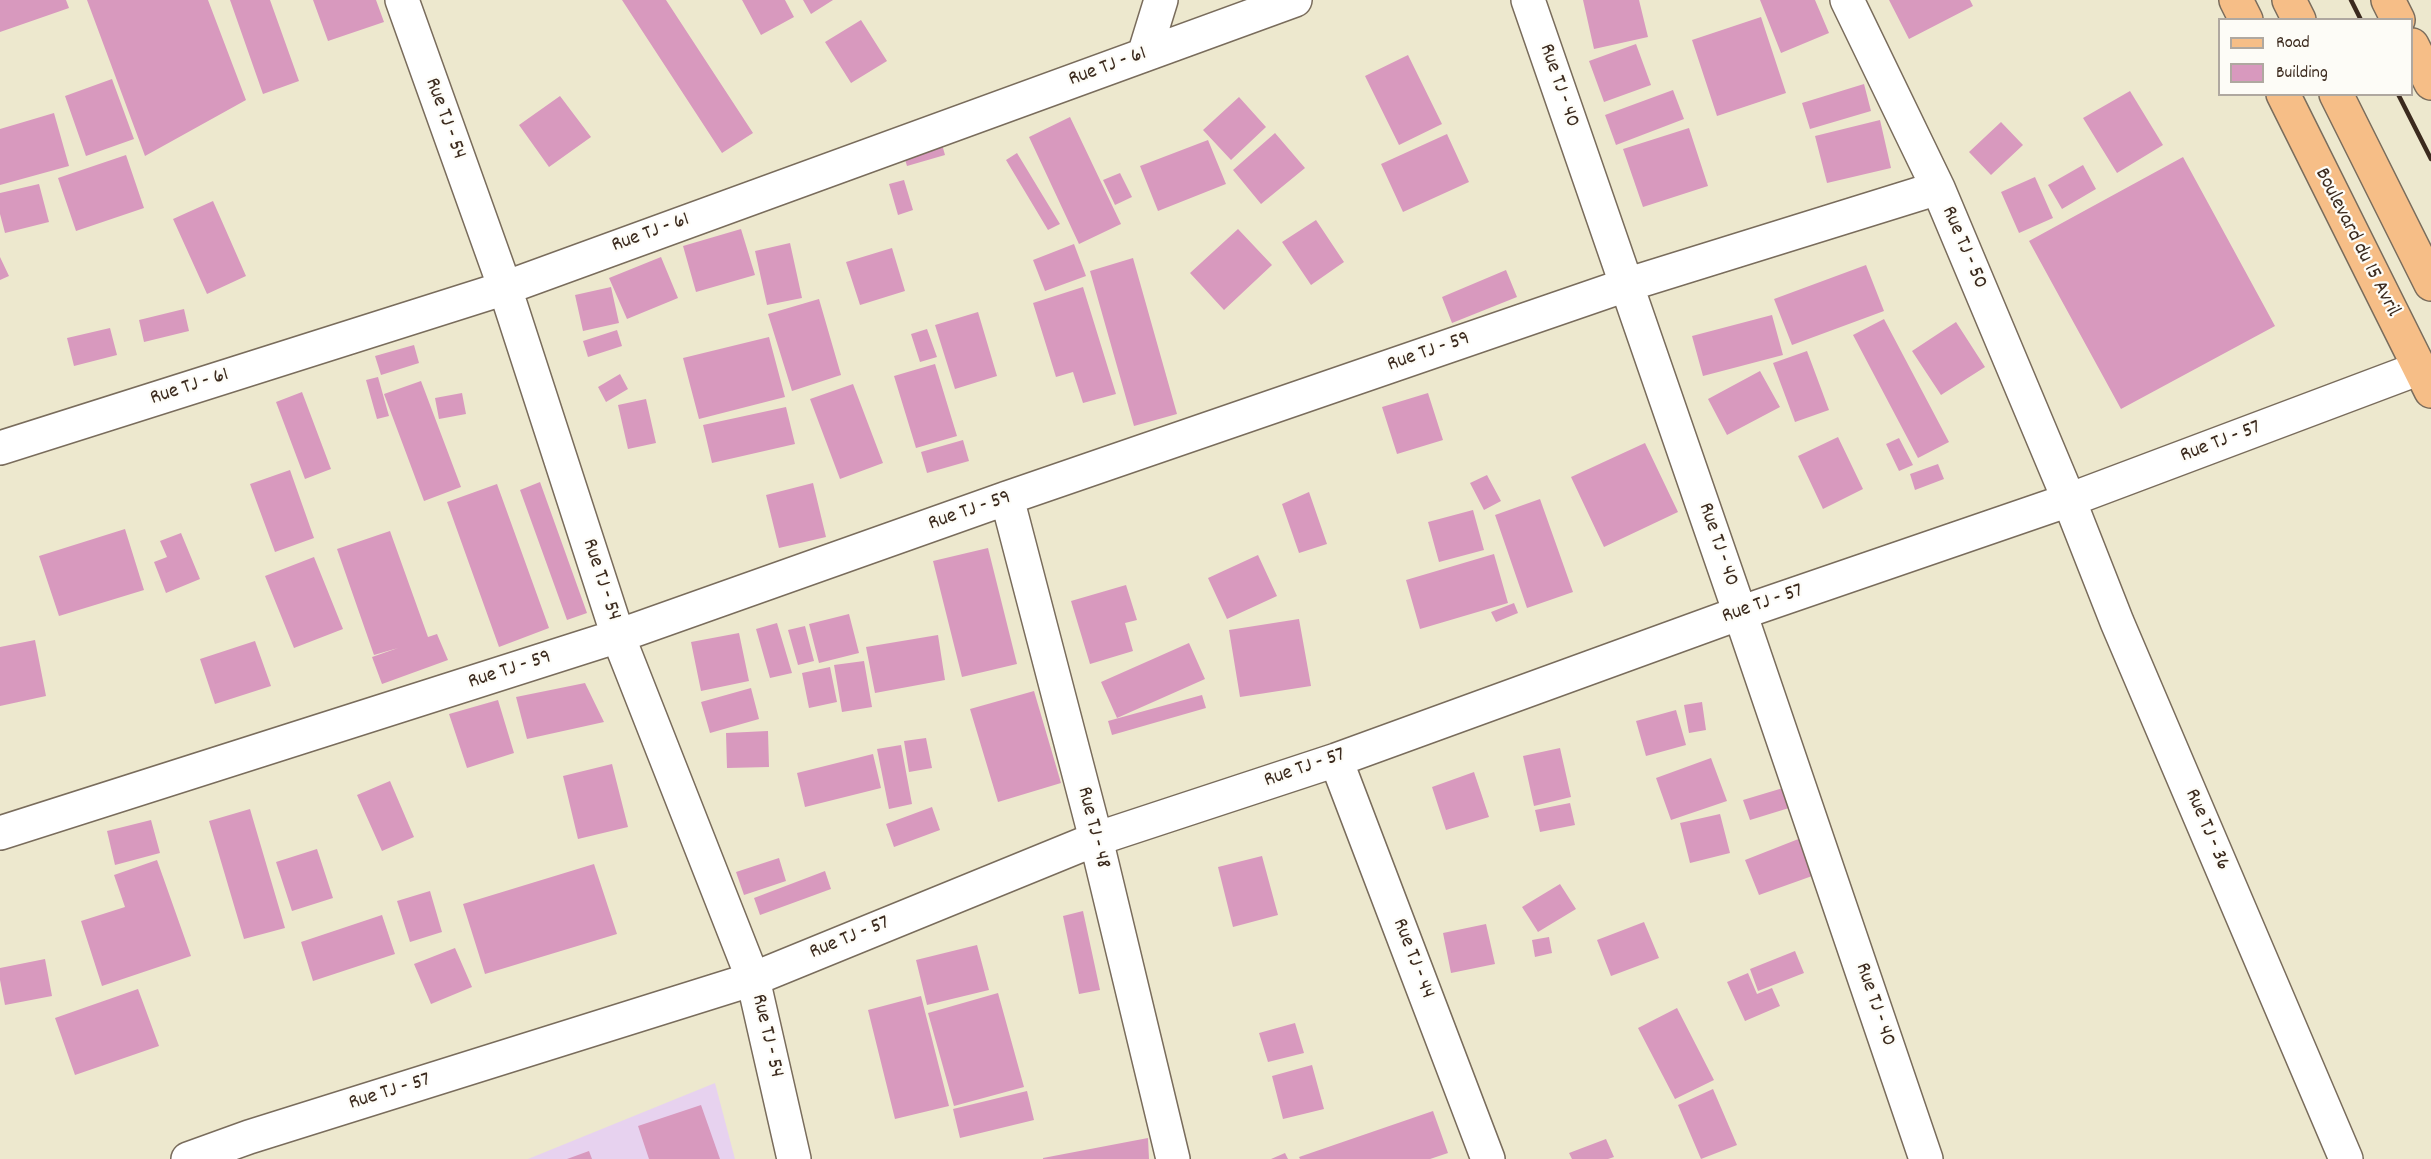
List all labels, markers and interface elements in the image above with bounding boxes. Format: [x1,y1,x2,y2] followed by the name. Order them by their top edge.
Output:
[2218,18,2413,96] legend
[2276,31,2310,56] text: Road
[1532,41,1584,131] street label: Rue TJ - 40
[1066,42,1150,94] street label: Rue TJ - 61
[2276,61,2328,86] text: Building
[418,75,470,163] street label: Rue TJ - 54
[2308,165,2404,321] street label: Boulevard du 15 Avril
[1934,203,1992,293] street label: Rue TJ - 50
[609,208,693,260] street label: Rue TJ - 61
[1384,327,1474,379] street label: Rue TJ - 59
[148,363,232,413] street label: Rue TJ - 61
[2177,416,2265,470] street label: Rue TJ - 57
[925,486,1015,538] street label: Rue TJ - 59
[1691,500,1743,590] street label: Rue TJ - 40
[575,536,625,624] street label: Rue TJ - 54
[1719,579,1807,631] street label: Rue TJ - 57
[465,646,555,696] street label: Rue TJ - 59
[1261,743,1349,795] street label: Rue TJ - 57
[1070,785,1114,871] street label: Rue TJ - 48
[2178,786,2234,874] street label: Rue TJ - 36
[806,912,894,966] street label: Rue TJ - 57
[1385,915,1439,1003] street label: Rue TJ - 44
[1848,960,1900,1050] street label: Rue TJ - 40
[744,992,788,1080] street label: Rue TJ - 54
[346,1069,434,1117] street label: Rue TJ - 57

